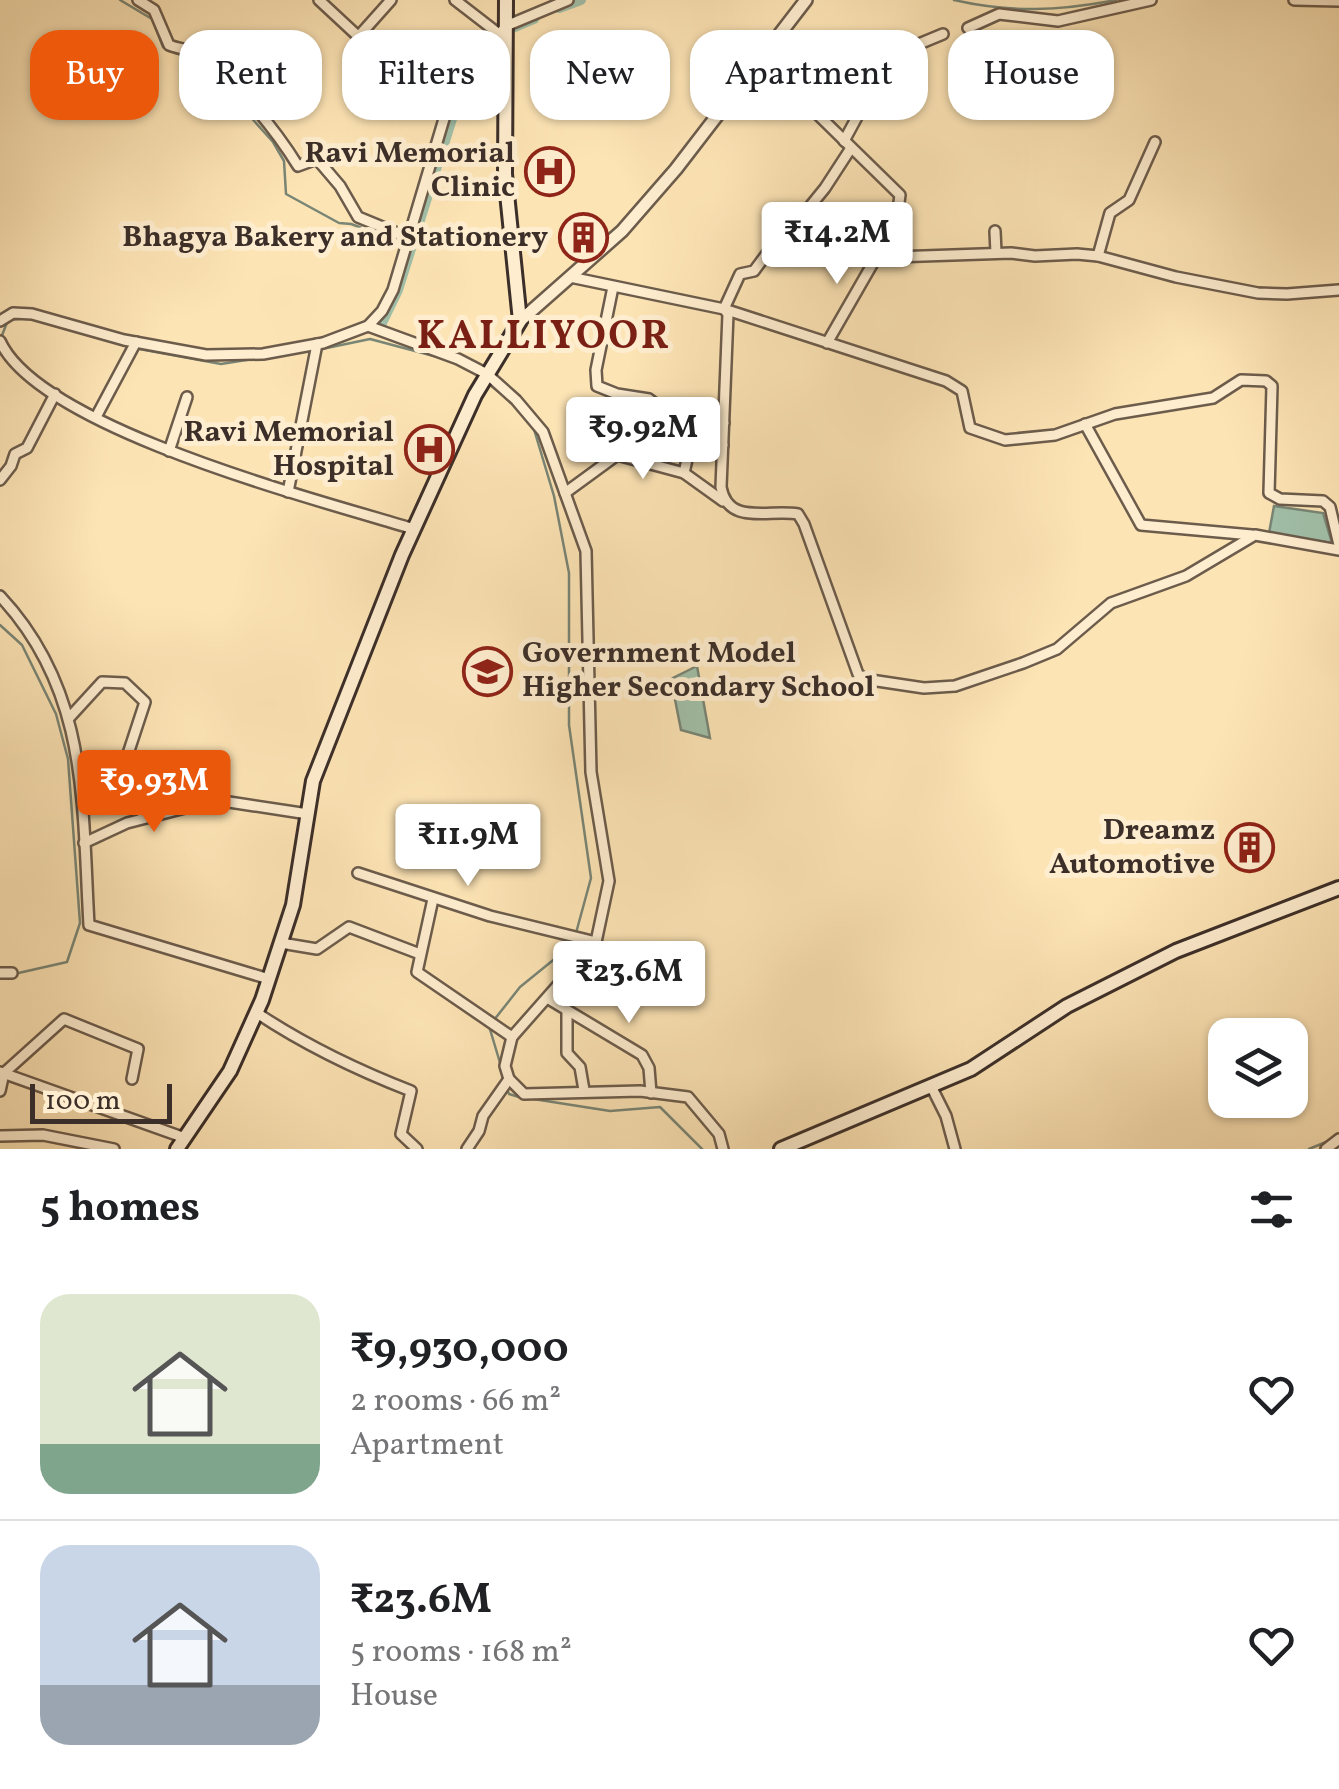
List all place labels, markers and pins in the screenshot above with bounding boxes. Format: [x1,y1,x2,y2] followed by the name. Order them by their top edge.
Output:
[304,133,515,209] place label: Ravi Memorial Clinic
[524,145,576,197] hospital icon: Ravi Memorial Clinic
[756,202,918,287] pin: ₹14.2M
[557,212,609,264] building icon: Bhagya Bakery and Stationery
[122,217,548,259] place label: Bhagya Bakery and Stationery
[562,397,724,482] pin: ₹9.92M
[183,412,394,488] place label: Ravi Memorial Hospital
[403,424,455,476] hospital icon: Ravi Memorial Hospital
[522,633,875,709] place label: Government Model Higher Secondary School
[461,645,513,697] school or university icon: Government Model Higher Secondary School
[73,750,235,835] pin: ₹9.93M
[387,804,549,889] pin: ₹11.9M
[1049,810,1215,886] place label: Dreamz Automotive
[1224,822,1276,874] building icon: Dreamz Automotive
[548,941,710,1026] pin: ₹23.6M

